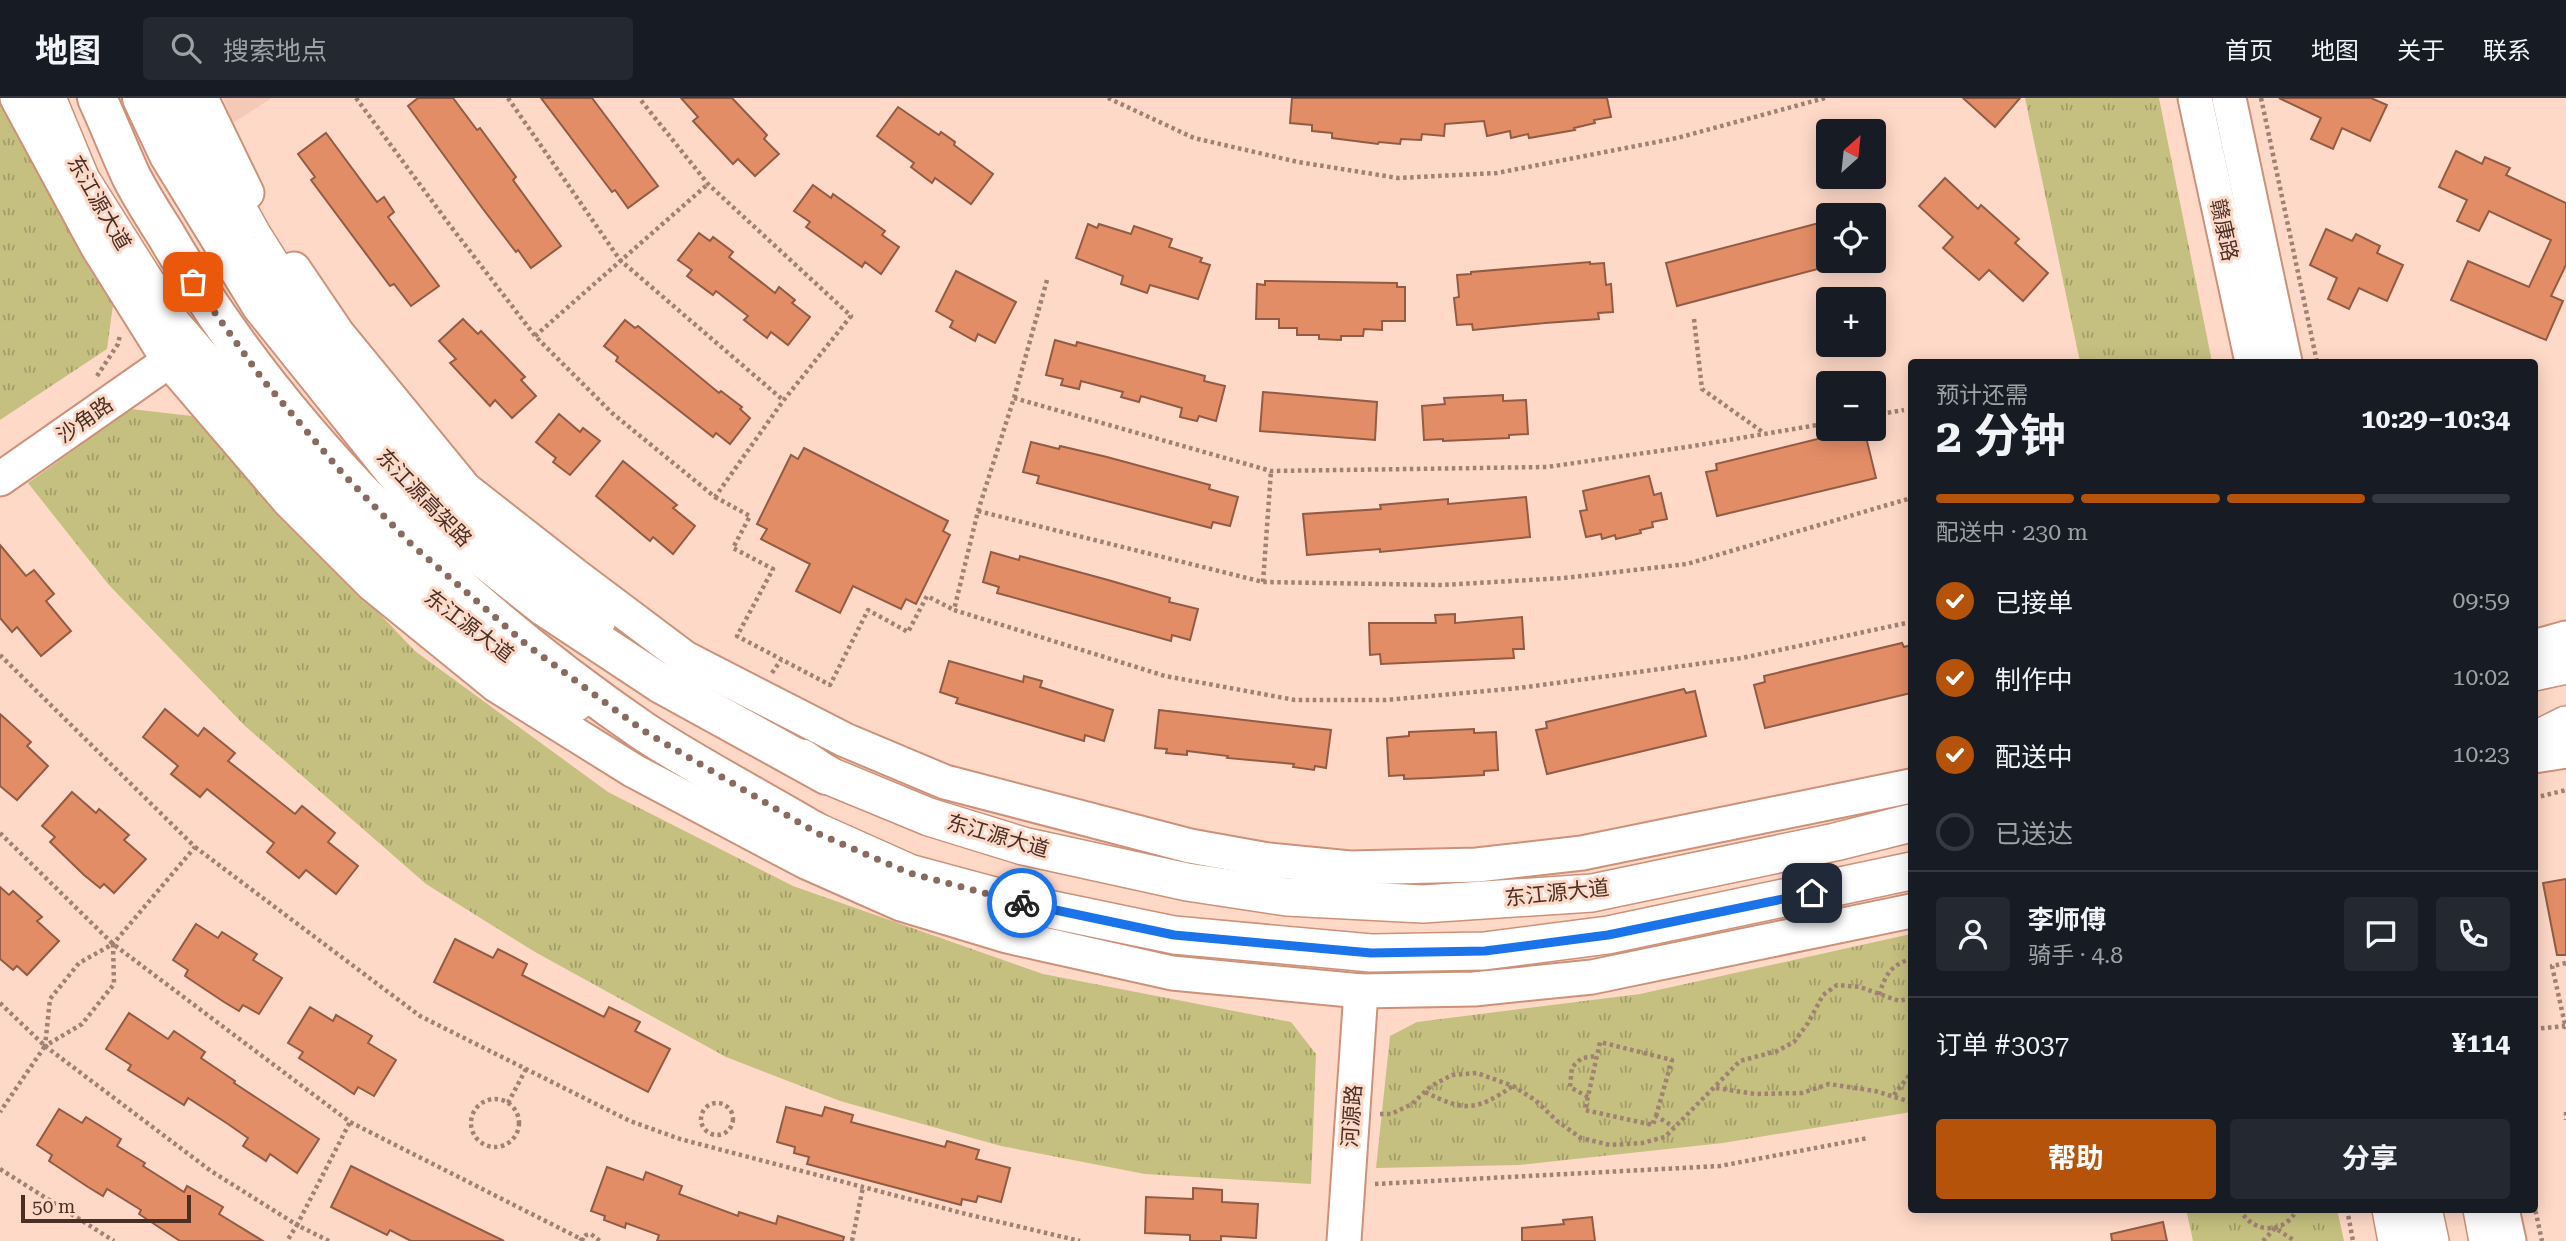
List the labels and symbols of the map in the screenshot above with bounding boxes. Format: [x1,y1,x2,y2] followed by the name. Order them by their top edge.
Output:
[1816,119,1886,189] north arrow
[62,152,136,254] street label: 东江源大道
[2206,197,2242,263] street label: 赣康路
[163,252,223,312] pin
[52,392,118,448] street label: 沙角路
[372,444,476,552] street label: 东江源高架路
[420,585,518,667] street label: 东江源大道
[944,810,1052,862] street label: 东江源大道
[1782,863,1842,923] pin
[987,868,1057,938] courier
[1504,876,1610,910] street label: 东江源大道
[1338,1084,1366,1148] street label: 河源路
[21,1192,191,1224] scale bar

